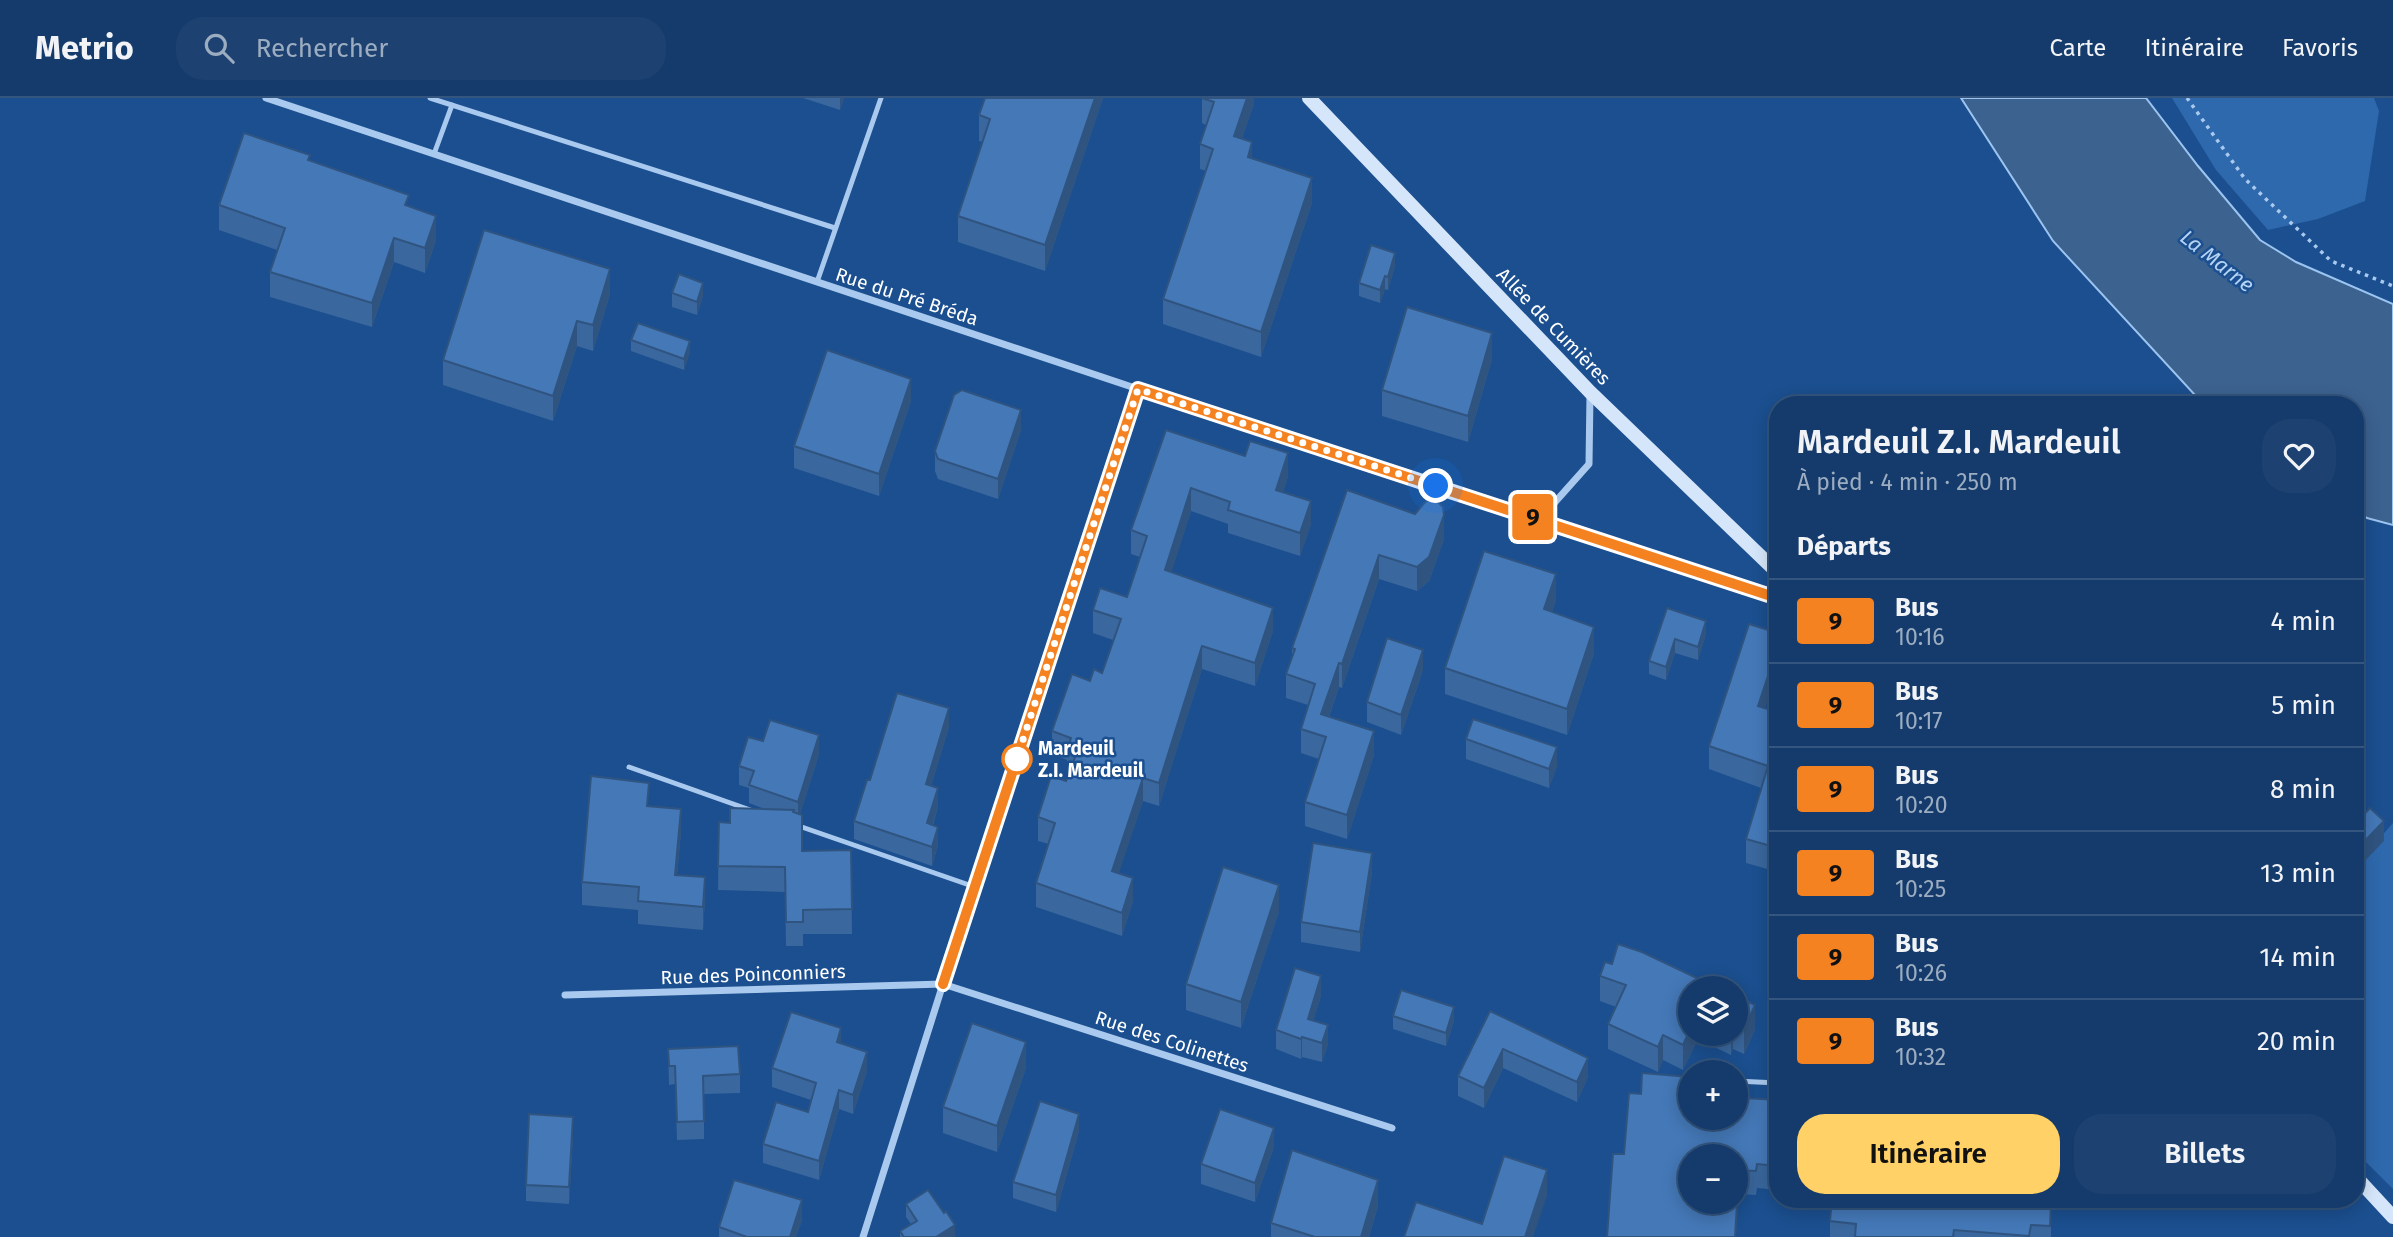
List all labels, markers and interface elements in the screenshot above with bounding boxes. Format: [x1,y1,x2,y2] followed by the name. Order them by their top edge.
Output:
[176,17,666,80] search box
[35,28,134,68] text: Metrio
[200,29,238,67] icon: search
[256,33,388,64] text: Rechercher
[2050,34,2106,62] text: Carte
[2144,34,2244,62] text: Itinéraire
[2282,34,2358,62] text: Favoris
[2175,224,2259,298] water label: La Marne
[833,263,981,330] street label: Rue du Pré Bréda
[1492,263,1615,390] street label: Allée de Cumières
[2262,419,2336,493] button: heart
[1797,422,2120,462] text: Mardeuil Z.I. Mardeuil
[1418,468,1453,503] your location
[1797,468,2018,496] text: À pied · 4 min · 250 m
[1510,494,1556,540] line badge: 9
[1526,503,1540,531] text: 9
[1797,531,1891,562] text: Départs
[1895,592,1938,623] text: Bus
[2270,606,2336,637] text: 4 min
[1829,607,1842,635] text: 9
[1895,623,1945,651] text: 10:16
[1895,676,1938,707] text: Bus
[2271,690,2336,721] text: 5 min
[1829,691,1842,719] text: 9
[1895,707,1943,735] text: 10:17
[1038,737,1144,782] place label: Mardeuil Z.I. Mardeuil
[1002,744,1032,774] marker: Mardeuil Z.I. Mardeuil
[1895,760,1938,791] text: Bus
[2270,774,2336,805] text: 8 min
[1829,775,1842,803] text: 9
[1895,791,1948,819] text: 10:20
[1895,844,1938,875] text: Bus
[2260,858,2336,889] text: 13 min
[1829,859,1842,887] text: 9
[1895,875,1946,903] text: 10:25
[1895,928,1938,959] text: Bus
[2259,942,2336,973] text: 14 min
[1829,943,1842,971] text: 9
[1895,959,1947,987] text: 10:26
[660,960,846,989] street label: Rue des Poinconniers
[1678,976,1748,1214] map controls
[1678,976,1748,1046] button: layers
[1092,1006,1252,1077] street label: Rue des Colinettes
[1895,1012,1938,1043] text: Bus
[2257,1026,2336,1057] text: 20 min
[1829,1027,1842,1055] text: 9
[1895,1043,1946,1071] text: 10:32
[1678,1060,1748,1130] button: +
[1797,1114,2060,1194] button: Itinéraire
[2074,1114,2336,1194] button: Billets
[1678,1144,1748,1214] button: −

